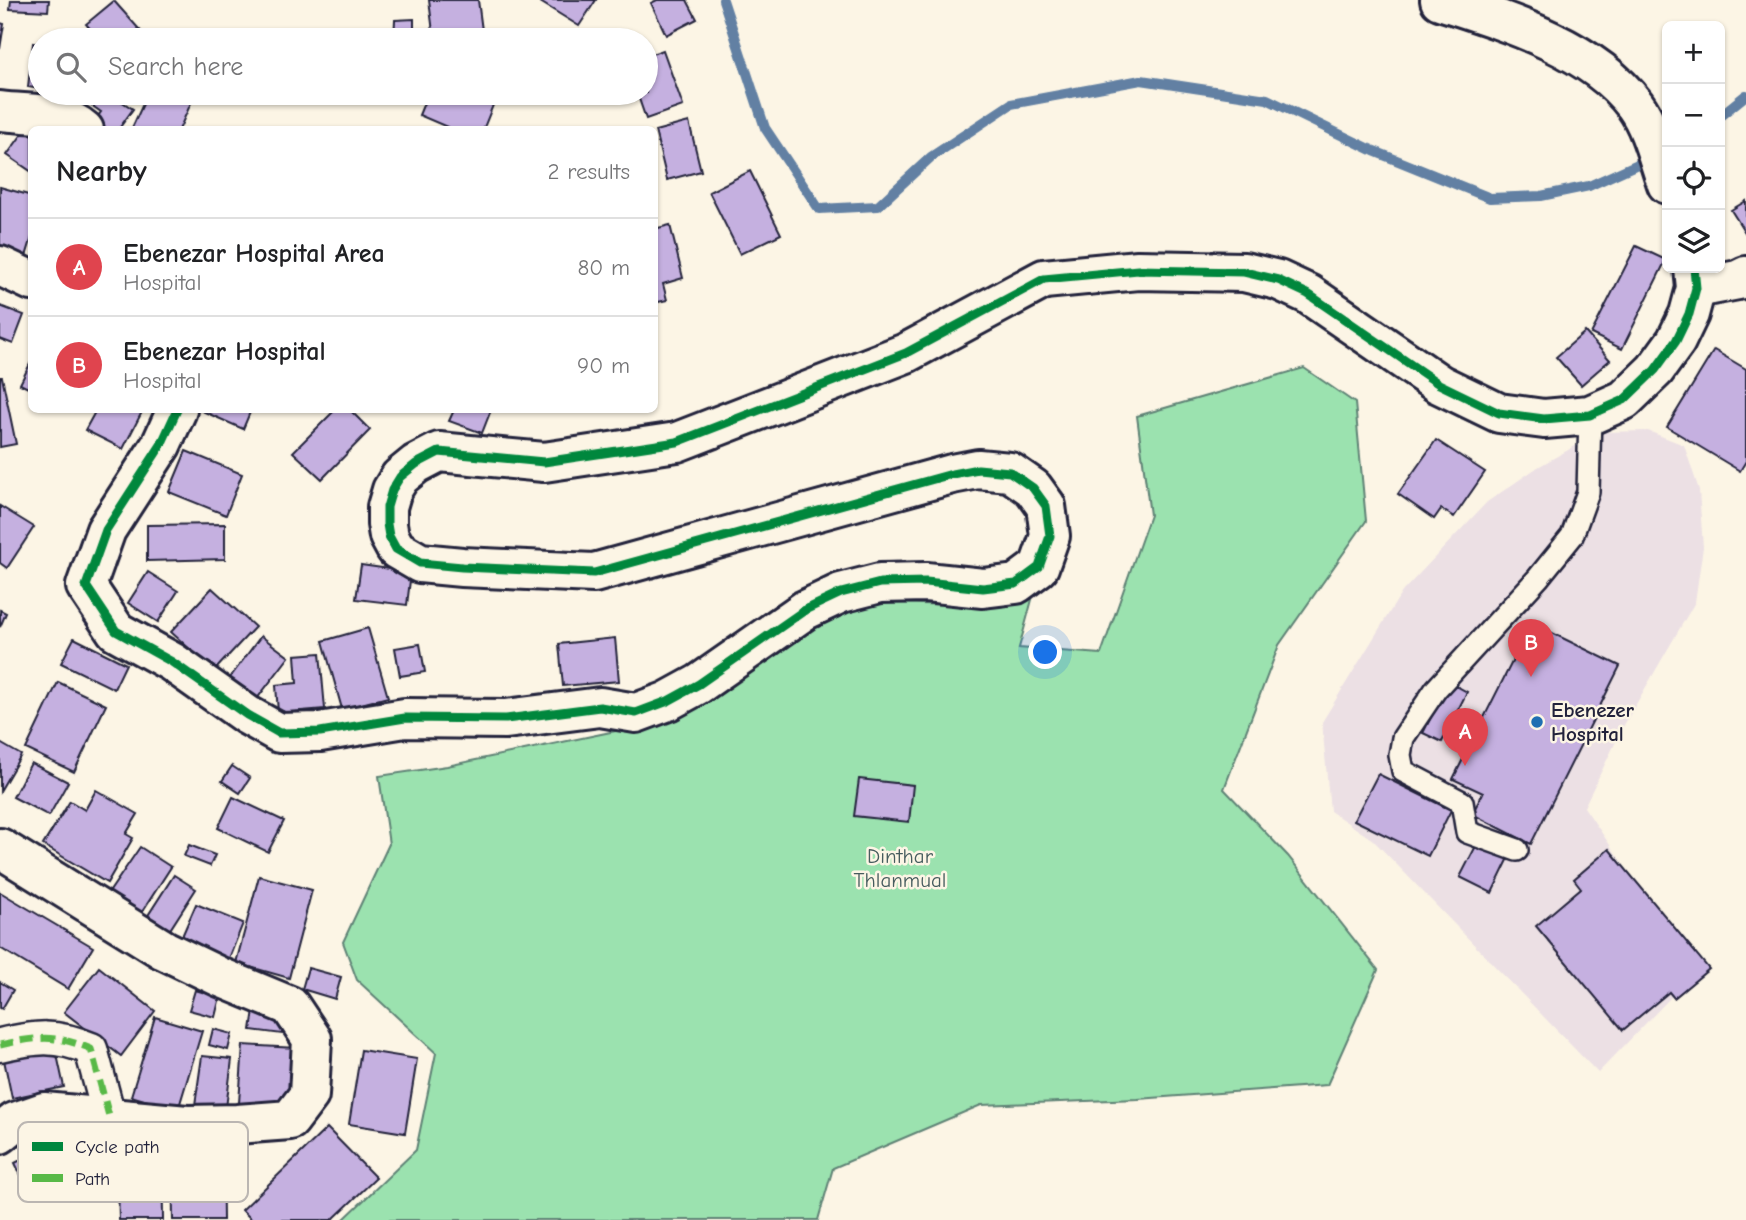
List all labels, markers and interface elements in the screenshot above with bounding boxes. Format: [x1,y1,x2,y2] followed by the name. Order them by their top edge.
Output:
[1662,21,1725,273] map controls
[1662,21,1725,84] button: +
[28,28,658,105] search box
[52,48,90,86] icon: search
[108,52,243,82] text: Search here
[1662,84,1725,147] button: −
[1662,147,1725,210] button: locate
[56,154,147,189] text: Nearby
[548,158,630,185] text: 2 results
[1662,210,1725,273] button: layers
[123,239,385,269] text: Ebenezar Hospital Area
[73,254,85,281] text: A
[577,254,630,281] text: 80 m
[123,269,201,296] text: Hospital
[123,337,326,367] text: Ebenezar Hospital
[72,352,86,379] text: B
[577,352,630,379] text: 90 m
[123,367,201,394] text: Hospital
[1508,619,1554,677] pin: B
[1028,635,1062,669] your location
[1551,698,1634,746] place label: Ebenezer Hospital
[1442,708,1488,766] pin: A
[1529,714,1545,730] marker: Ebenezer Hospital
[854,844,946,892] park label: Dinthar Thlanmual
[18,1122,248,1202] legend
[75,1136,160,1158] text: Cycle path
[75,1168,110,1190] text: Path

